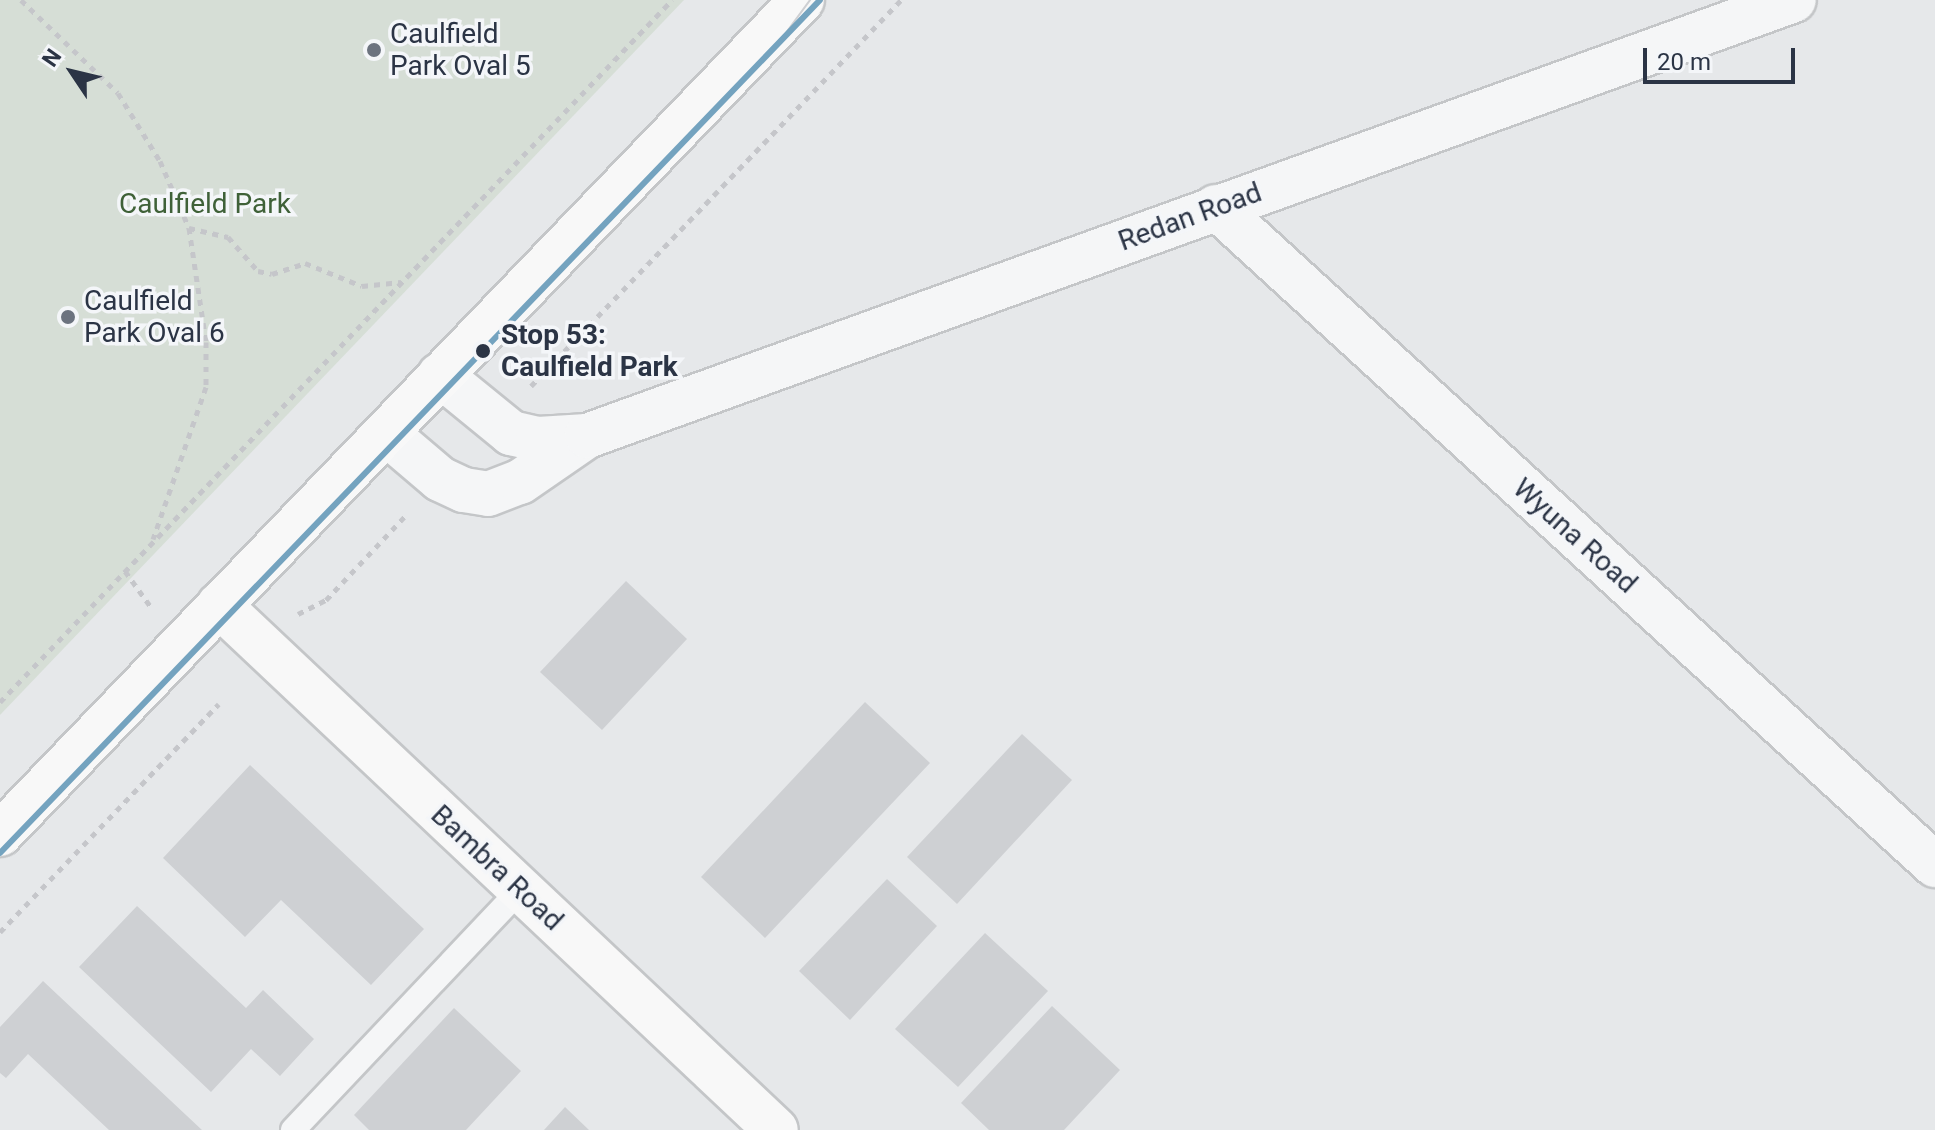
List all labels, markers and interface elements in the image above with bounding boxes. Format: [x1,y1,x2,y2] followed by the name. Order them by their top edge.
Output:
[390,17,531,83] place label: Caulfield Park Oval 5
[32,32,112,112] north arrow
[1647,32,1799,82] scale bar
[365,41,383,59] marker: Caulfield Park Oval 5
[37,44,67,71] text: N
[1657,48,1711,76] text: 20 m
[1114,176,1266,258] street label: Redan Road
[119,187,291,221] park label: Caulfield Park
[84,284,225,350] place label: Caulfield Park Oval 6
[59,308,77,326] marker: Caulfield Park Oval 6
[501,318,678,384] place label: Stop 53: Caulfield Park
[472,340,494,362] marker: Stop 53: Caulfield Park
[1506,472,1644,600] street label: Wyuna Road
[424,798,570,938] street label: Bambra Road

